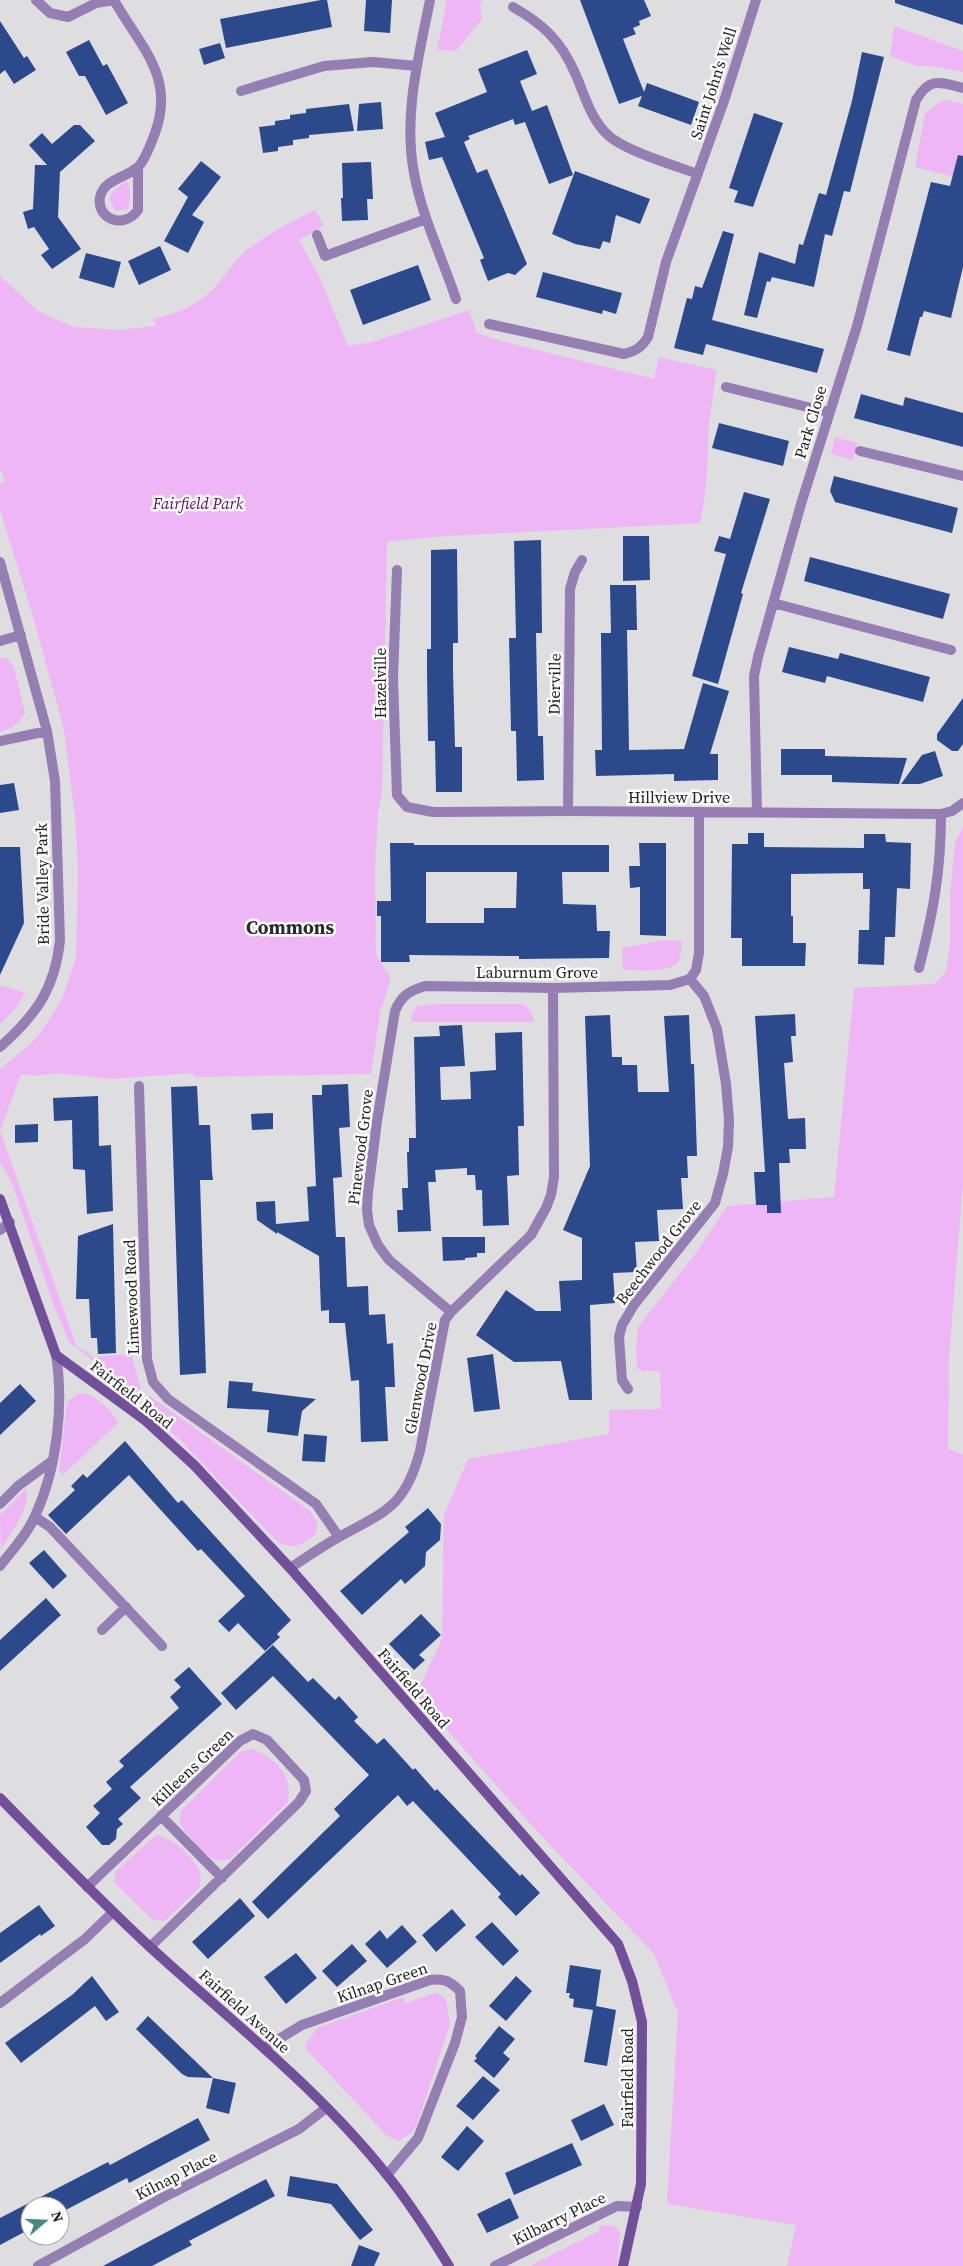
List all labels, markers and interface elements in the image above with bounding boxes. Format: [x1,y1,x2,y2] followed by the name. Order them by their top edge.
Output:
[684,24,742,142] street label: Saint John's Well
[788,383,832,461] street label: Park Close
[152,492,244,514] park label: Fairfield Park
[369,648,391,718] street label: Hazelville
[542,653,566,715] street label: Dierville
[628,786,730,808] street label: Hillview Drive
[30,823,54,945] street label: Bride Valley Park
[246,914,334,940] district label: Commons
[476,961,598,983] street label: Laburnum Grove
[342,1088,378,1206] street label: Pinewood Grove
[610,1195,706,1309] street label: Beechwood Grove
[118,1239,144,1355] street label: Limewood Road
[398,1320,442,1436] street label: Glenwood Drive
[86,1355,178,1433] street label: Fairfield Road
[373,1643,455,1733] street label: Fairfield Road
[146,1723,238,1811] street label: Killeens Green
[334,1956,430,2008] street label: Kilnap Green
[194,1964,296,2058] street label: Fairfield Avenue
[616,2028,638,2128] street label: Fairfield Road
[131,2145,221,2205] street label: Kilnap Place
[509,2186,609,2250] street label: Kilbarry Place
[20,2196,70,2246] north arrow
[46,2209,68,2225] text: N

